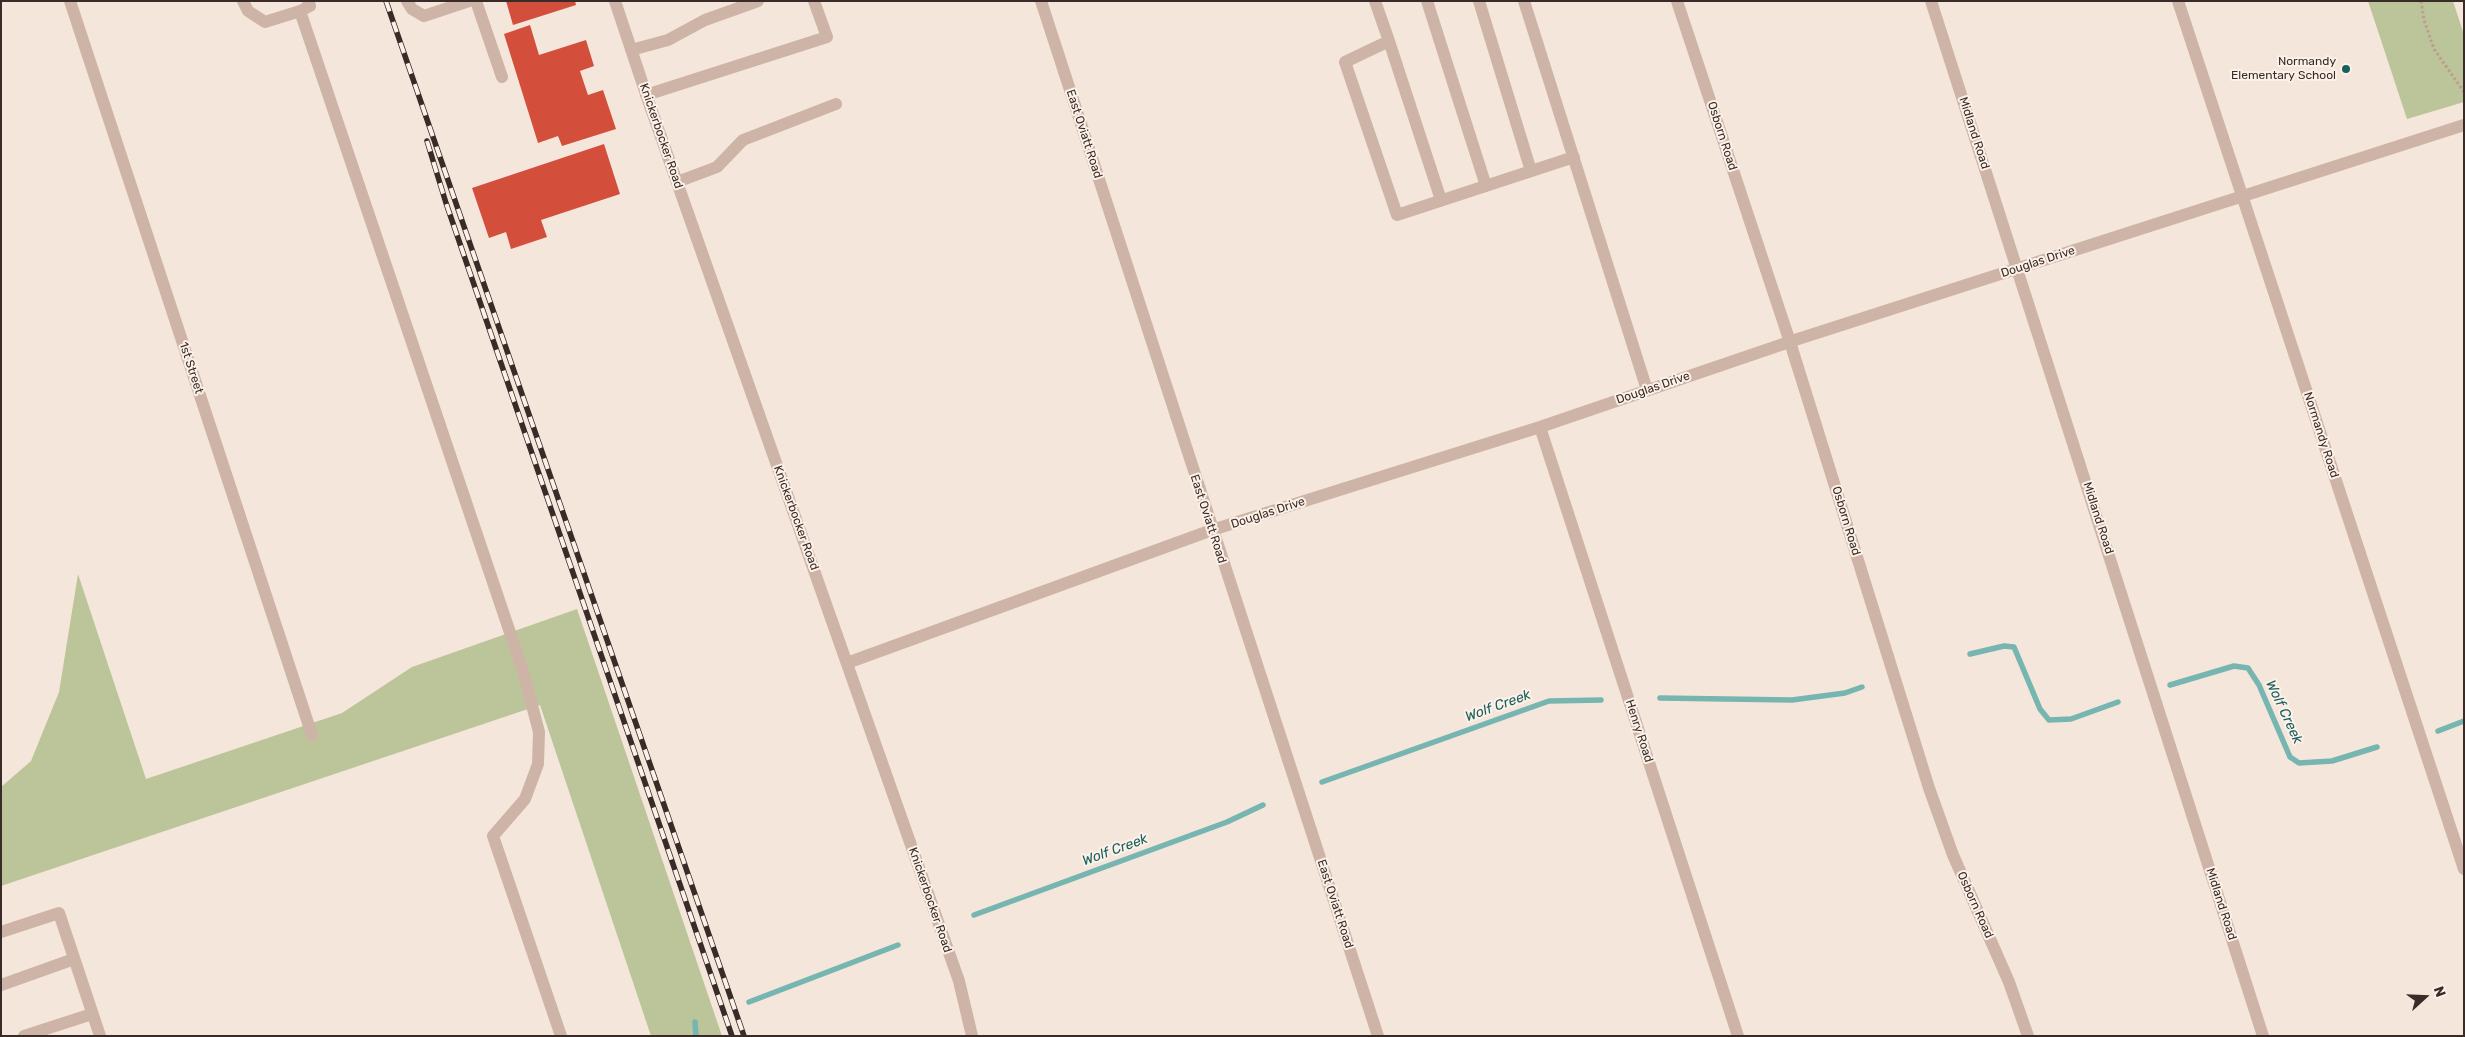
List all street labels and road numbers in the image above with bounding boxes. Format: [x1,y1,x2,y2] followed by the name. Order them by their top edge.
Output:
[636,81,686,191] street label: Knickerbocker Road
[1063,88,1105,180] street label: East Oviatt Road
[1956,95,1992,171] street label: Midland Road
[1704,100,1740,172] street label: Osborn Road
[1999,243,2077,281] street label: Douglas Drive
[176,340,206,396] street label: 1st Street
[1614,369,1692,407] street label: Douglas Drive
[2300,390,2342,480] street label: Normandy Road
[770,464,822,572] street label: Knickerbocker Road
[1187,473,1229,565] street label: East Oviatt Road
[2080,480,2116,556] street label: Midland Road
[1829,485,1863,557] street label: Osborn Road
[1229,494,1307,532] street label: Douglas Drive
[1622,698,1656,764] street label: Henry Road
[905,845,955,955] street label: Knickerbocker Road
[1314,858,1356,950] street label: East Oviatt Road
[2203,866,2239,942] street label: Midland Road
[1954,869,1996,941] street label: Osborn Road

